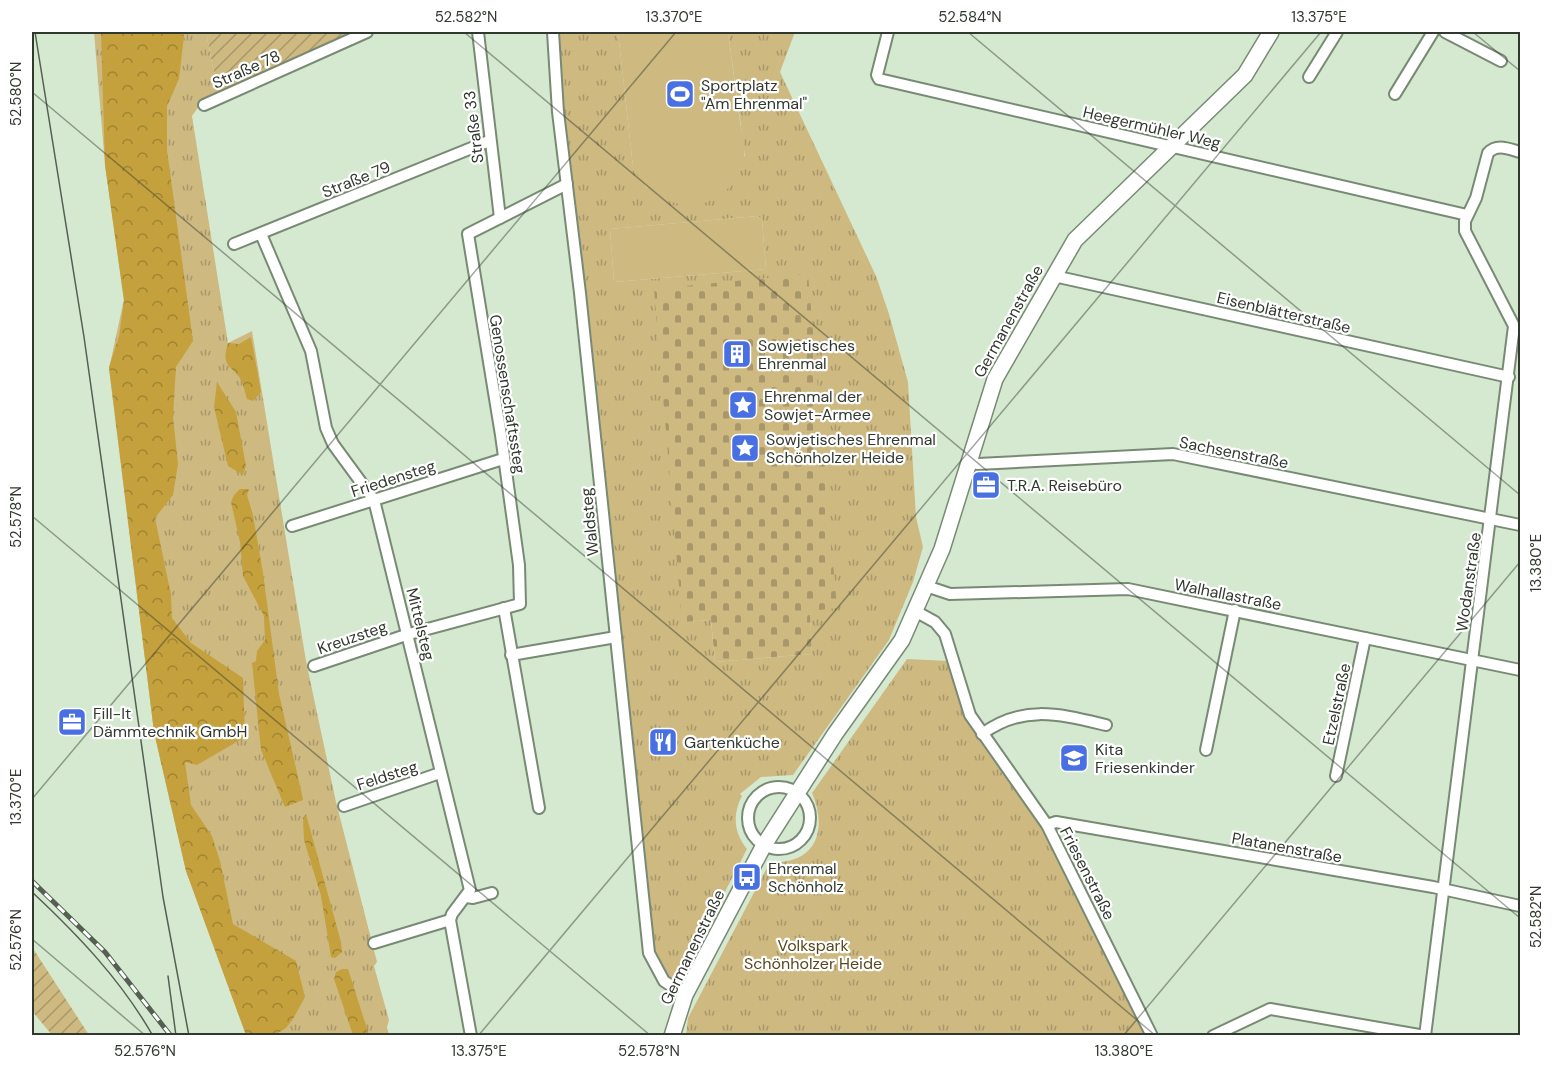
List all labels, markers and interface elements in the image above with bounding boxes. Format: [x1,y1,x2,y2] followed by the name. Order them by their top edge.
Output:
[435,7,497,27] text: 52.582°N
[646,7,702,27] text: 13.370°E
[938,7,1002,27] text: 52.584°N
[1291,7,1347,27] text: 13.375°E
[209,45,283,94] street label: Straße 78
[6,62,26,126] text: 52.580°N
[701,75,807,114] place label: Sportplatz "Am Ehrenmal"
[664,78,696,110] sports icon: Sportplatz "Am Ehrenmal"
[459,90,488,164] street label: Straße 33
[1081,101,1223,154] street label: Heegermühler Weg
[319,156,394,203] street label: Straße 79
[969,261,1048,381] street label: Germanenstraße
[1215,287,1353,338] street label: Eisenblätterstraße
[485,313,530,475] street label: Genossenschaftssteg
[758,335,855,374] place label: Sowjetisches Ehrenmal
[721,338,753,370] building icon: Sowjetisches Ehrenmal
[764,386,871,425] place label: Ehrenmal der Sowjet-Armee
[727,389,759,421] place icon: Ehrenmal der Sowjet-Armee
[766,429,936,468] place label: Sowjetisches Ehrenmal Schönholzer Heide
[729,432,761,464] place icon: Sowjetisches Ehrenmal Schönholzer Heide
[1178,432,1290,473] street label: Sachsenstraße
[348,455,438,502] street label: Friedensteg
[970,469,1002,501] office icon: T.R.A. Reisebüro
[1007,475,1122,496] place label: T.R.A. Reisebüro
[6,486,26,548] text: 52.578°N
[575,487,604,557] street label: Waldsteg
[1451,531,1486,633] street label: Wodanstraße
[1526,534,1546,592] text: 13.380°E
[1173,574,1283,615] street label: Walhallastraße
[401,586,440,663] street label: Mittelsteg
[315,616,390,659] street label: Kreuzsteg
[1318,661,1355,747] street label: Etzelstraße
[93,703,247,742] place label: Fill-It Dämmtechnik GmbH
[56,706,88,738] office icon: Fill-It Dämmtechnik GmbH
[647,726,679,758] restaurant icon: Gartenküche
[684,732,780,753] place label: Gartenküche
[1095,739,1195,778] place label: Kita Friesenkinder
[1058,742,1090,774] school or university icon: Kita Friesenkinder
[354,756,420,795] street label: Feldsteg
[6,769,26,825] text: 13.370°E
[1055,823,1120,923] street label: Friesenstraße
[1230,827,1344,868] street label: Platanenstraße
[768,858,844,897] place label: Ehrenmal Schönholz
[731,861,763,893] bus stop icon: Ehrenmal Schönholz
[655,886,729,1008] street label: Germanenstraße
[1526,886,1546,948] text: 52.582°N
[6,909,26,971] text: 52.576°N
[744,935,882,974] park label: Volkspark Schönholzer Heide
[114,1041,176,1061] text: 52.576°N
[451,1041,507,1061] text: 13.375°E
[618,1041,680,1061] text: 52.578°N
[1095,1041,1153,1061] text: 13.380°E

